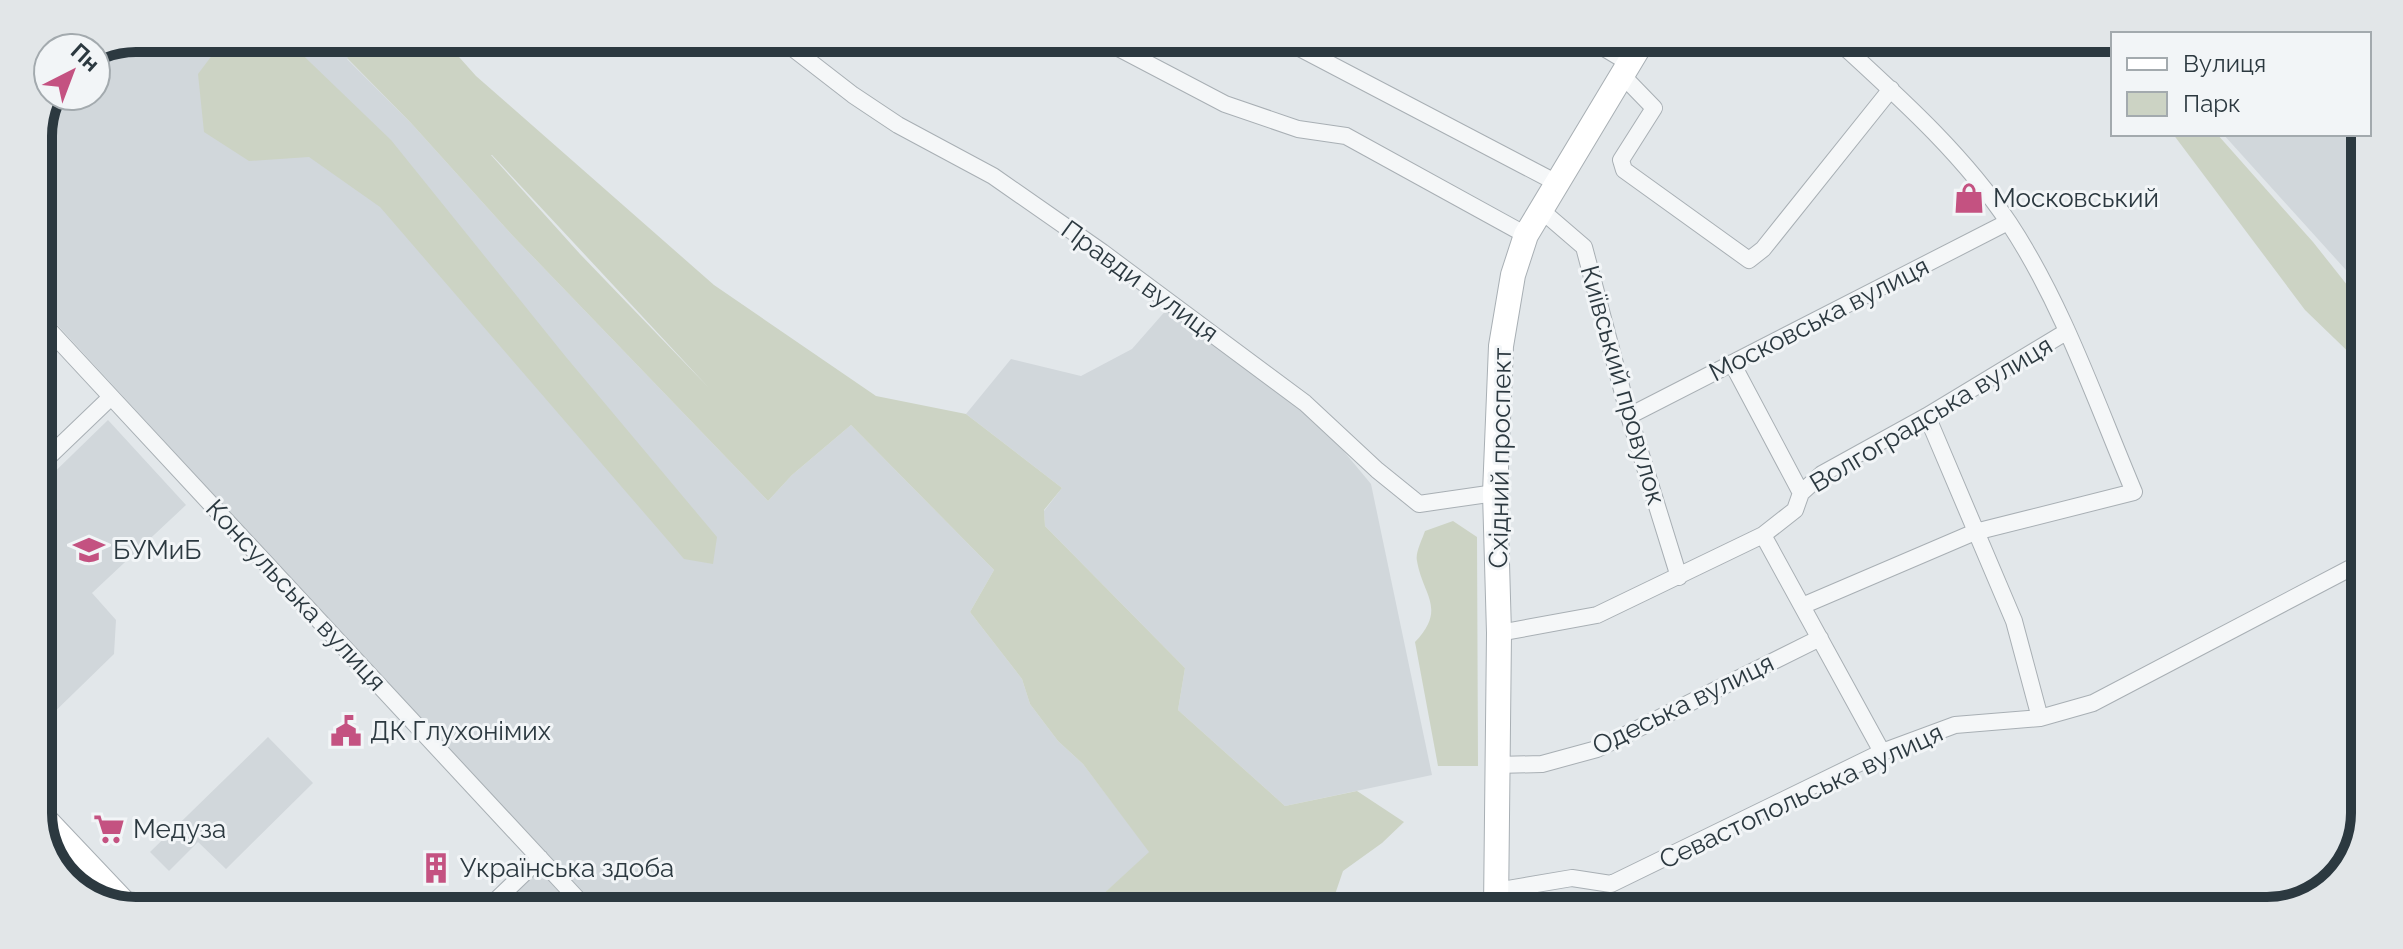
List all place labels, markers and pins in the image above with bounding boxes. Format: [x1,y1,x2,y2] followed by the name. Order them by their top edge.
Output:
[1952,181,1986,215] shop icon: Московський
[1993,183,2159,213] place label: Московський
[72,533,106,567] school or university icon: БУМиБ
[113,535,201,565] place label: БУМиБ
[329,714,363,748] public building icon: ДК Глухонімих
[370,716,551,746] place label: ДК Глухонімих
[92,812,126,846] supermarket icon: Медуза
[133,814,226,844] place label: Медуза
[419,851,453,885] building icon: Українська здоба
[460,853,674,883] place label: Українська здоба

